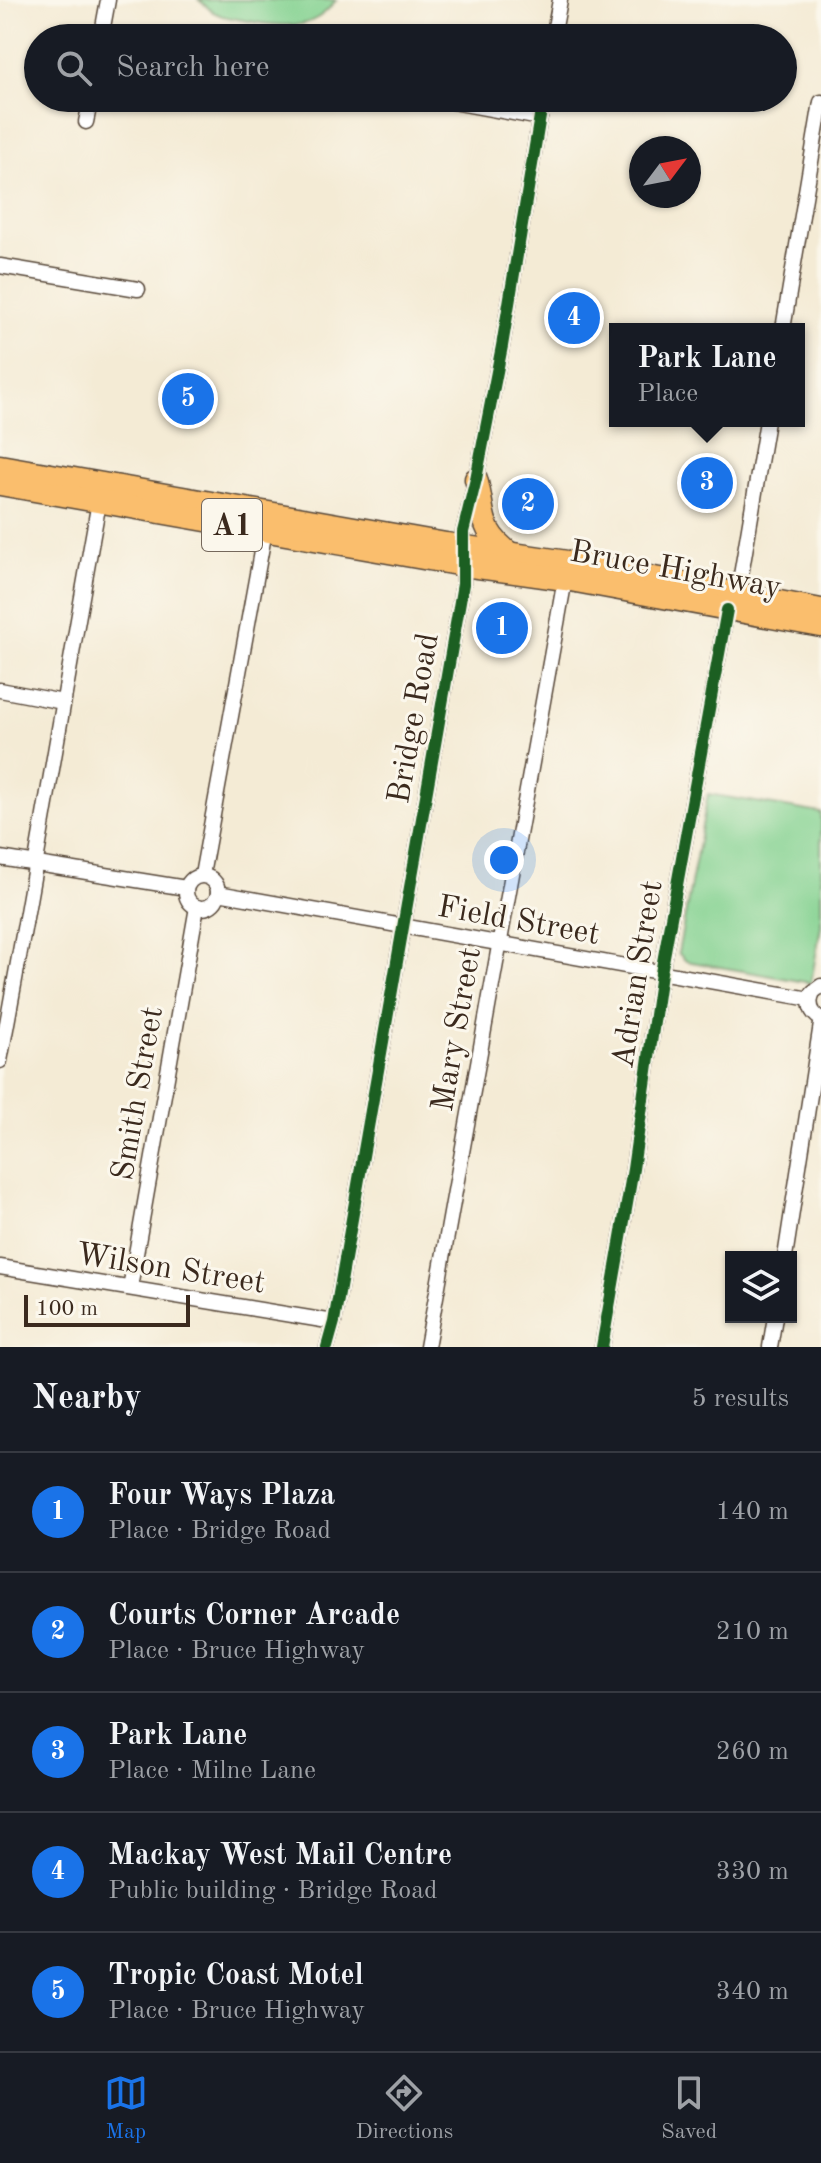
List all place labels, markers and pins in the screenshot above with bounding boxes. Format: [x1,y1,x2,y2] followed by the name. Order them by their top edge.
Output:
[548,288,600,348] pin: 4
[162,369,214,429] pin: 5
[681,453,733,513] pin: 3
[502,474,554,534] pin: 2
[476,598,528,658] pin: 1

